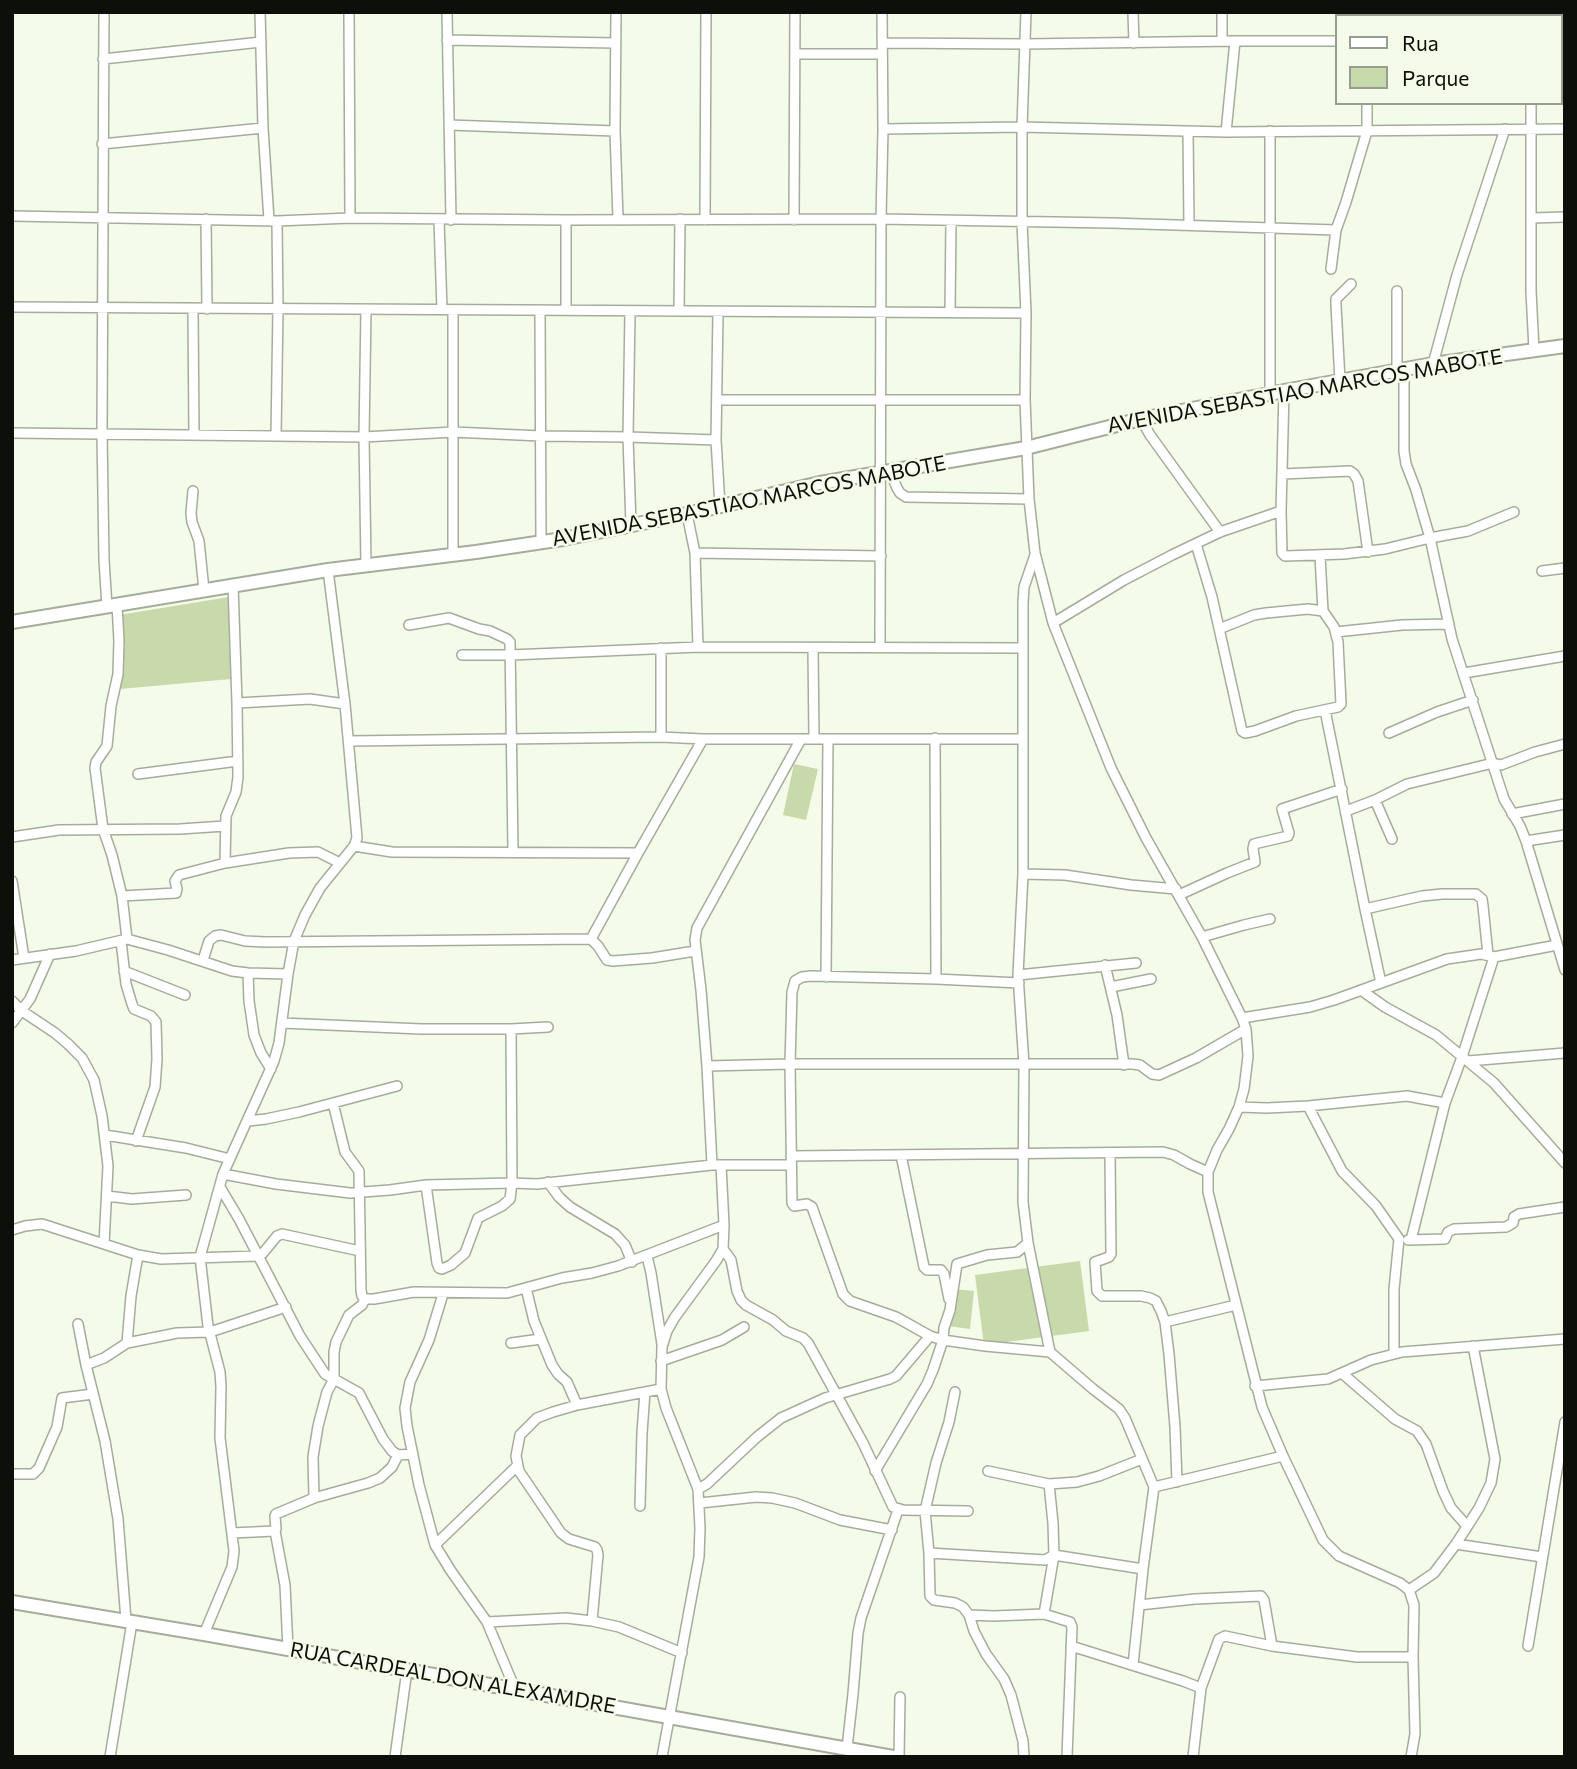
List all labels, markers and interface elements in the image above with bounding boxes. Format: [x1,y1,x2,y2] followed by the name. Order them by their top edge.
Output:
[1336,14,1563,105] legend
[1402,30,1439,55] text: Rua
[1402,65,1469,90] text: Parque
[1105,344,1505,438] street label: AVENIDA SEBASTIAO MARCOS MABOTE
[550,450,948,552] street label: AVENIDA SEBASTIAO MARCOS MABOTE
[288,1637,618,1719] street label: RUA CARDEAL DON ALEXAMDRE

